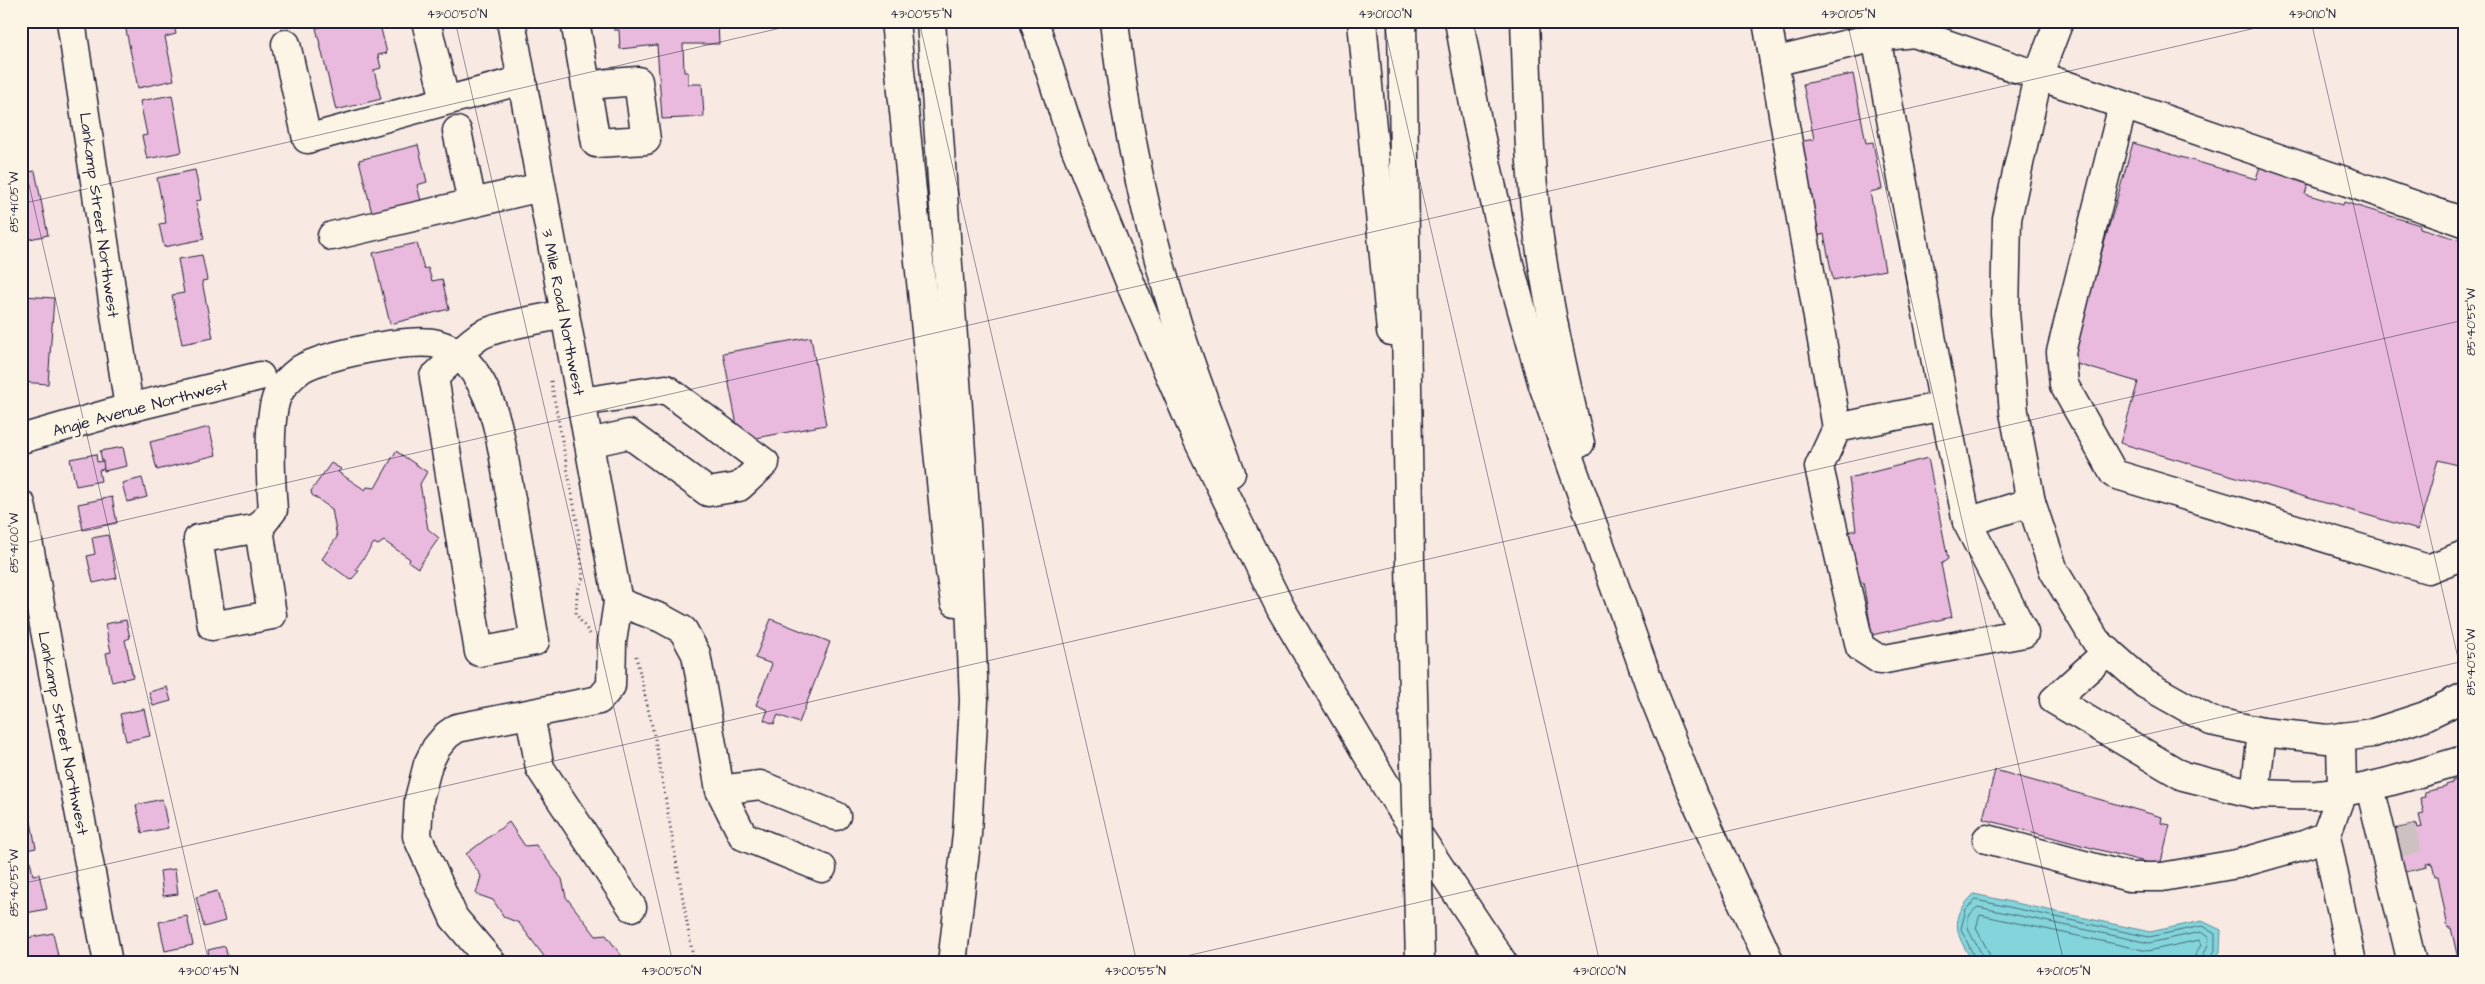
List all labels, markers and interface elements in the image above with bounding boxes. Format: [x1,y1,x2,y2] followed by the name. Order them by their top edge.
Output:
[427,6,488,23] text: 43°00'50"N
[890,6,952,23] text: 43°00'55"N
[1358,6,1412,23] text: 43°01'00"N
[1821,6,1876,23] text: 43°01'05"N
[2288,6,2336,23] text: 43°01'10"N
[74,111,124,320] street label: Lankamp Street Northwest
[6,171,23,232] text: 85°41'05"W
[536,227,590,398] street label: 3 Mile Road Northwest
[2463,287,2480,356] text: 85°40'55"W
[50,374,231,443] street label: Angie Avenue Northwest
[6,512,23,573] text: 85°41'00"W
[2463,628,2480,695] text: 85°40'50"W
[32,629,94,837] street label: Lankamp Street Northwest
[6,848,23,917] text: 85°40'55"W
[177,963,239,980] text: 43°00'45"N
[641,963,702,980] text: 43°00'50"N
[1104,963,1166,980] text: 43°00'55"N
[1572,963,1626,980] text: 43°01'00"N
[2036,963,2091,980] text: 43°01'05"N

